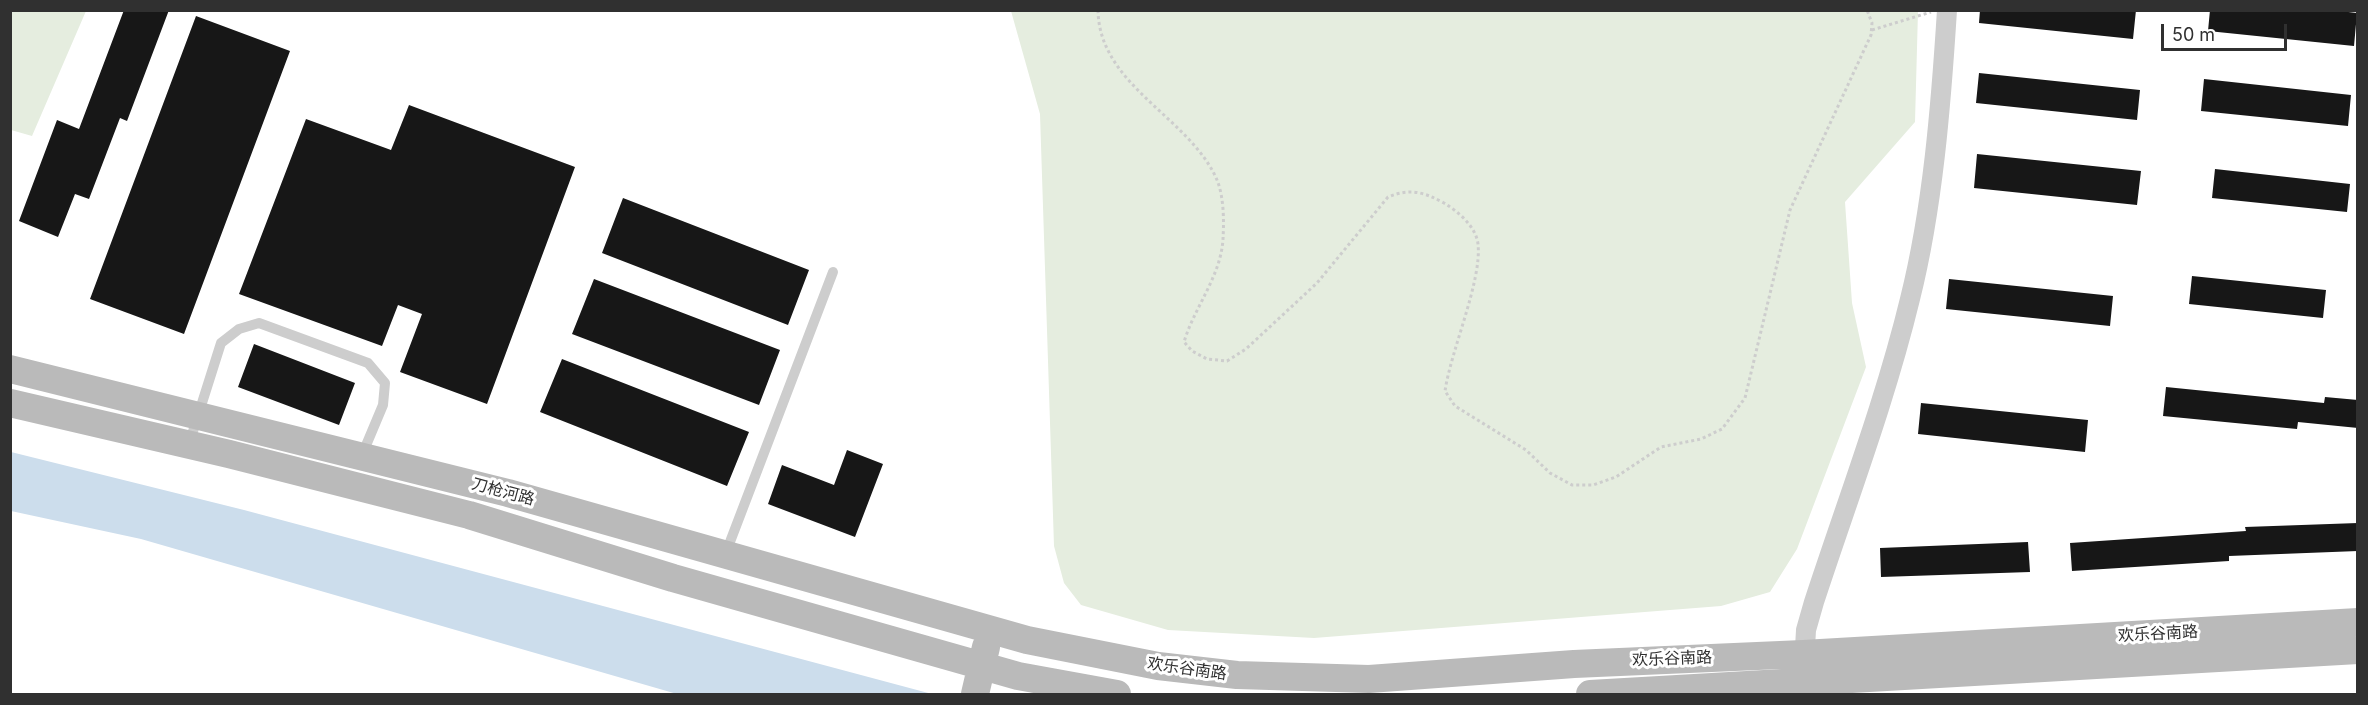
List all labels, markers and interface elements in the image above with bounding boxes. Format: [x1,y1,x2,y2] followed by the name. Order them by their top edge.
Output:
[2164,12,2290,50] scale bar
[2172,24,2215,45] text: 50 m
[470,474,536,510] street label: 刀枪河路
[2118,622,2198,646] street label: 欢乐谷南路
[1632,648,1712,670] street label: 欢乐谷南路
[1146,654,1228,684] street label: 欢乐谷南路

